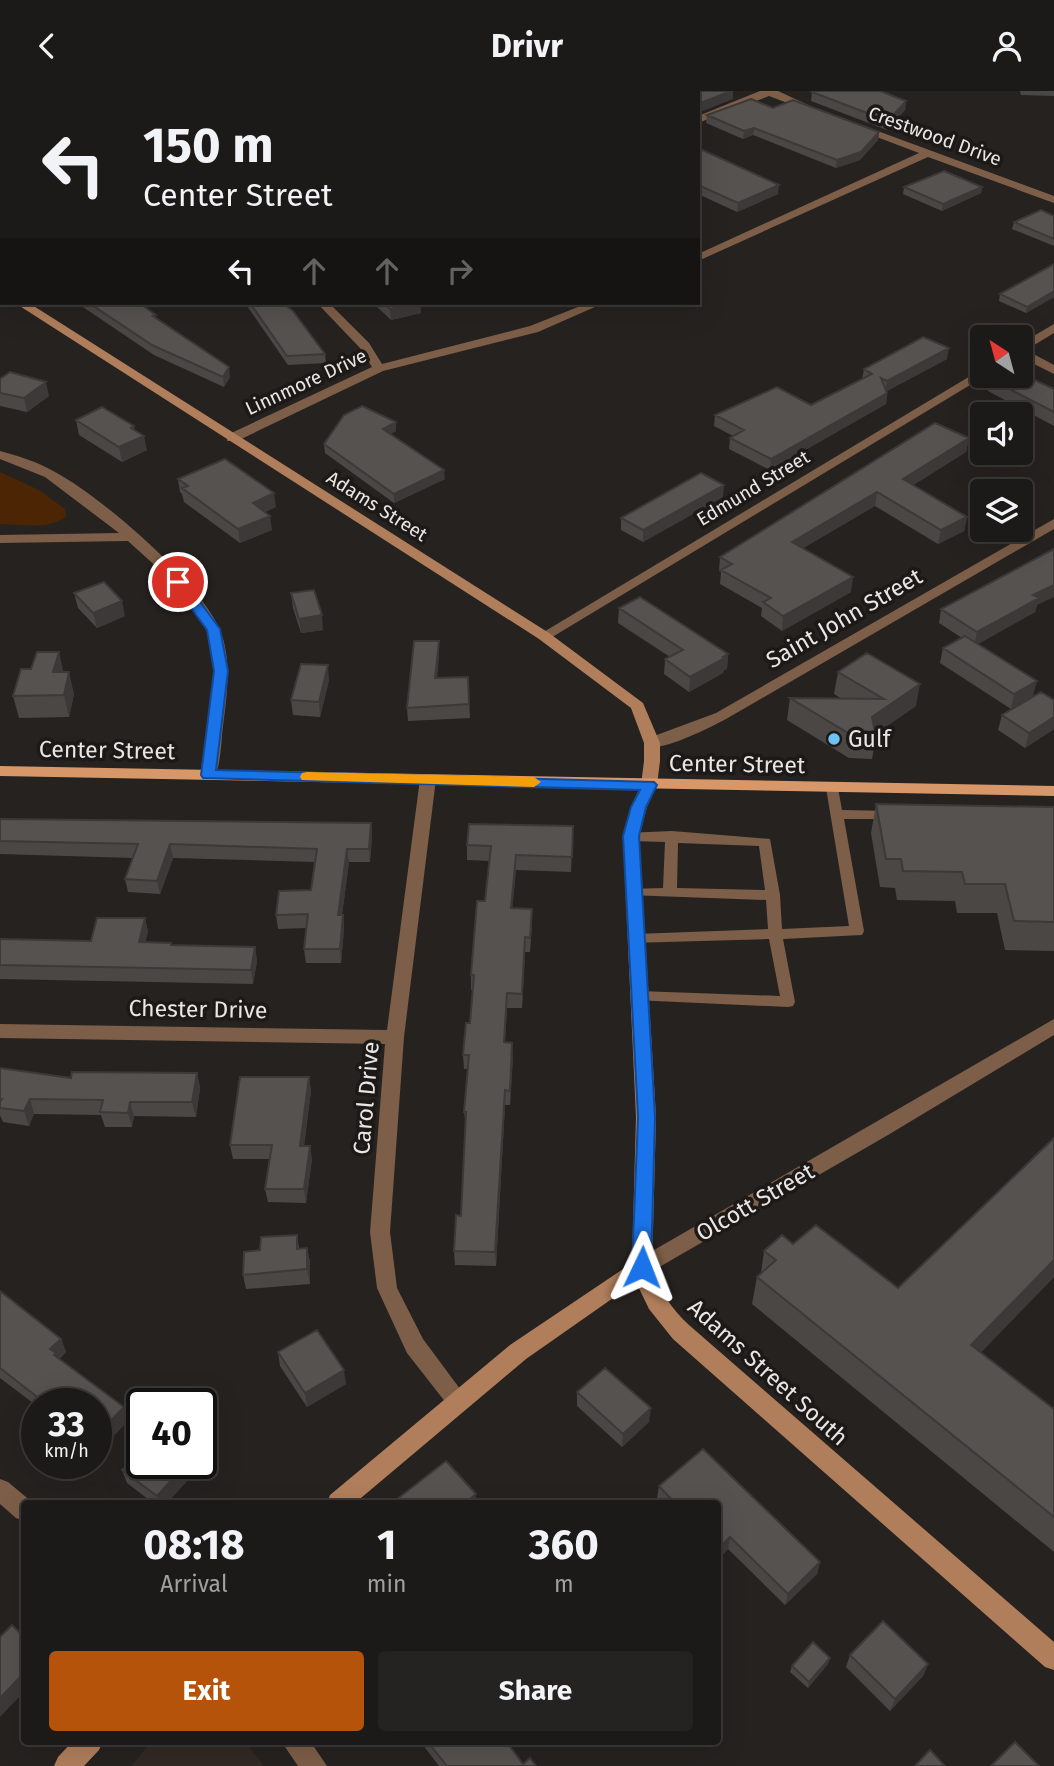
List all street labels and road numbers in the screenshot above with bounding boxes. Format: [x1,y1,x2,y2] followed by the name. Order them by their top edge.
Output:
[865,101,1005,171] street label: Crestwood Drive
[242,344,370,420] street label: Linnmore Drive
[692,445,814,531] street label: Edmund Street
[322,466,432,546] street label: Adams Street
[761,562,928,674] street label: Saint John Street
[39,735,176,765] street label: Center Street
[669,749,806,779] street label: Center Street
[128,994,268,1024] street label: Chester Drive
[347,1040,385,1156] street label: Carol Drive
[691,1157,820,1247] street label: Olcott Street
[682,1293,854,1451] street label: Adams Street South

